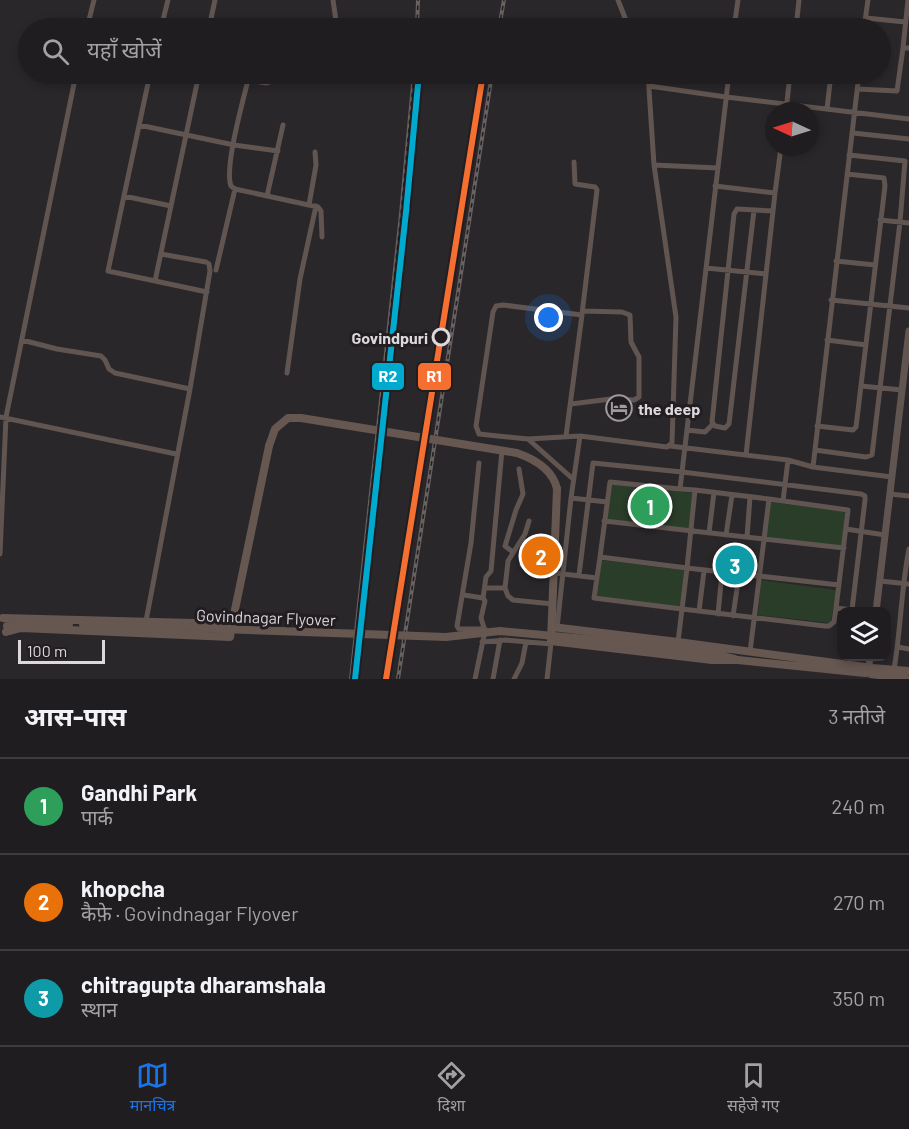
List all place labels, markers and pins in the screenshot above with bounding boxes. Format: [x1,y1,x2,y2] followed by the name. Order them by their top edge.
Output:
[352,328,428,347] place label: Govindpuri
[432,328,450,346] marker: Govindpuri
[604,393,634,423] hotel icon: the deep
[638,399,700,418] place label: the deep
[630,484,670,528] pin: 1
[522,534,560,578] pin: 2
[716,542,754,588] pin: 3

